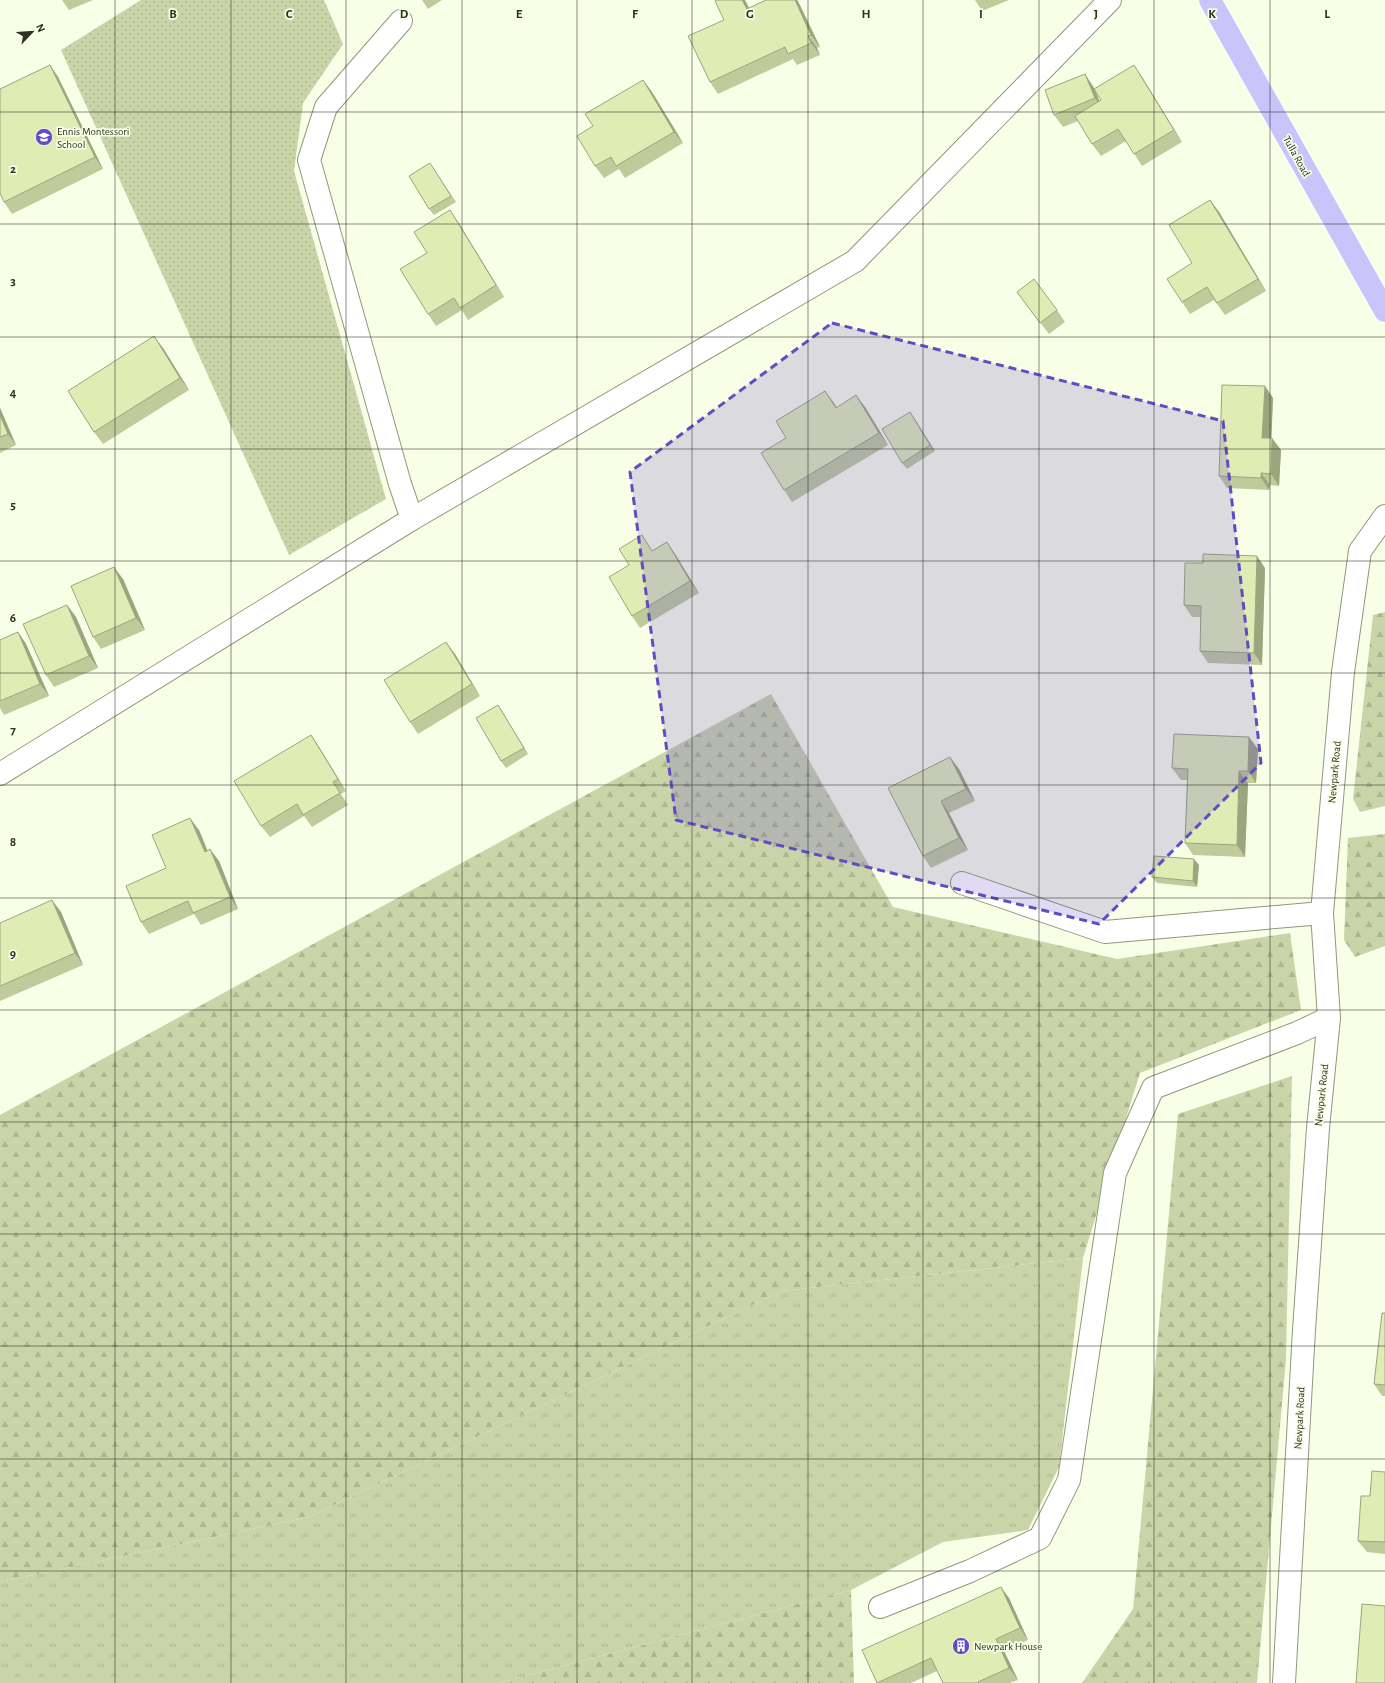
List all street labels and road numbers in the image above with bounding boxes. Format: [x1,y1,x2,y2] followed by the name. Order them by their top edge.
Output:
[1281,134,1312,179] street label: Tulla Road
[1326,740,1343,804] street label: Newpark Road
[1313,1063,1330,1127] street label: Newpark Road
[1292,1386,1307,1450] street label: Newpark Road

